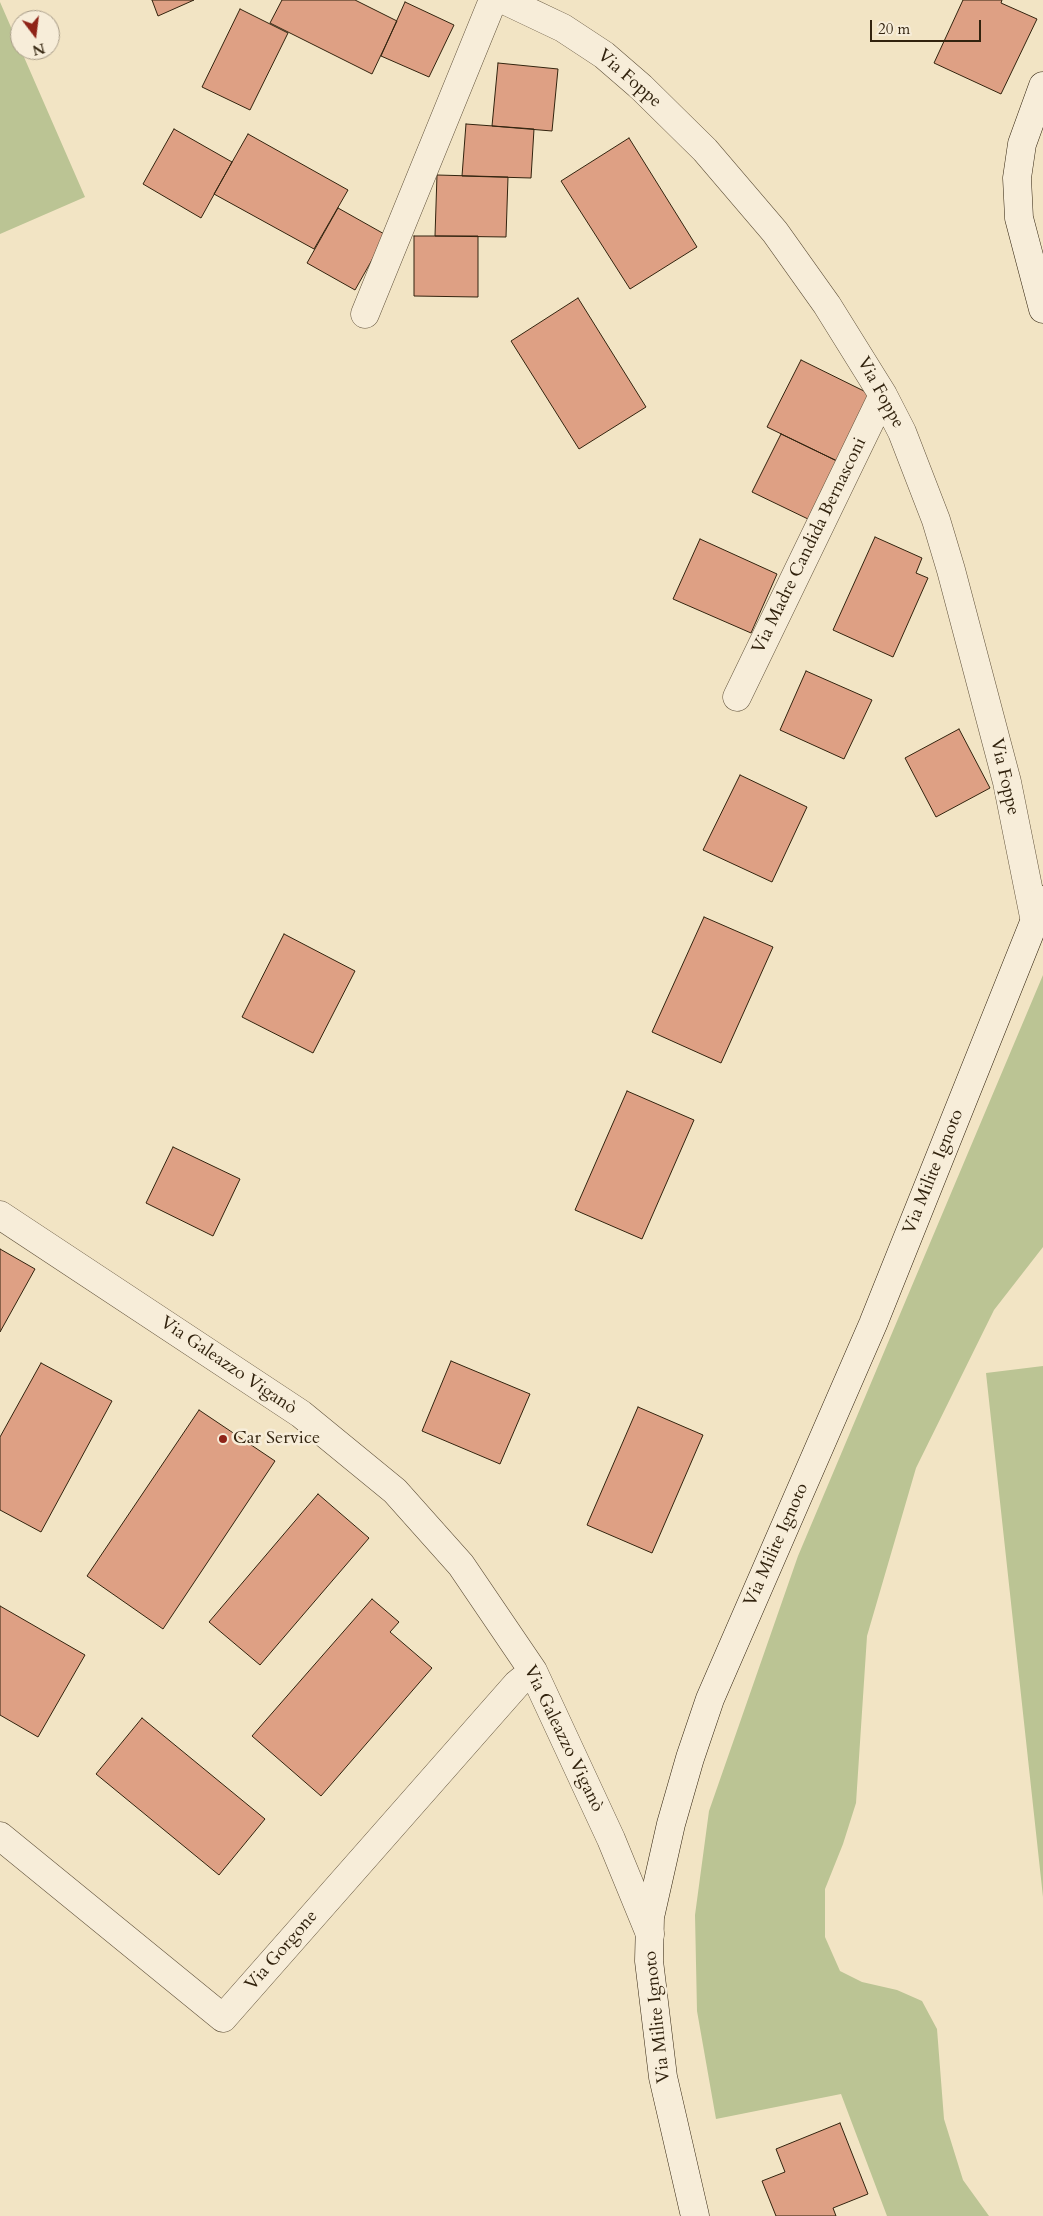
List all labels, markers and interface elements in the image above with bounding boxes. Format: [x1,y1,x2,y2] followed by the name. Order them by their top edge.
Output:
[10,10,60,60] north arrow
[873,10,984,42] scale bar
[878,19,910,39] text: 20 m
[30,38,47,60] text: N
[592,45,666,113] street label: Via Foppe
[852,354,908,432] street label: Via Foppe
[748,434,872,658] street label: Via Madre Candida Bernasconi
[985,736,1023,818] street label: Via Foppe
[899,1106,969,1238] street label: Via Milite Ignoto
[156,1312,300,1420] street label: Via Galeazzo Viganò
[233,1428,320,1450] place label: Car Service
[217,1433,229,1445] marker: Car Service
[740,1480,814,1610] street label: Via Milite Ignoto
[518,1662,608,1816] street label: Via Galeazzo Viganò
[241,1906,323,1996] street label: Via Gorgone
[640,1950,676,2084] street label: Via Milite Ignoto

